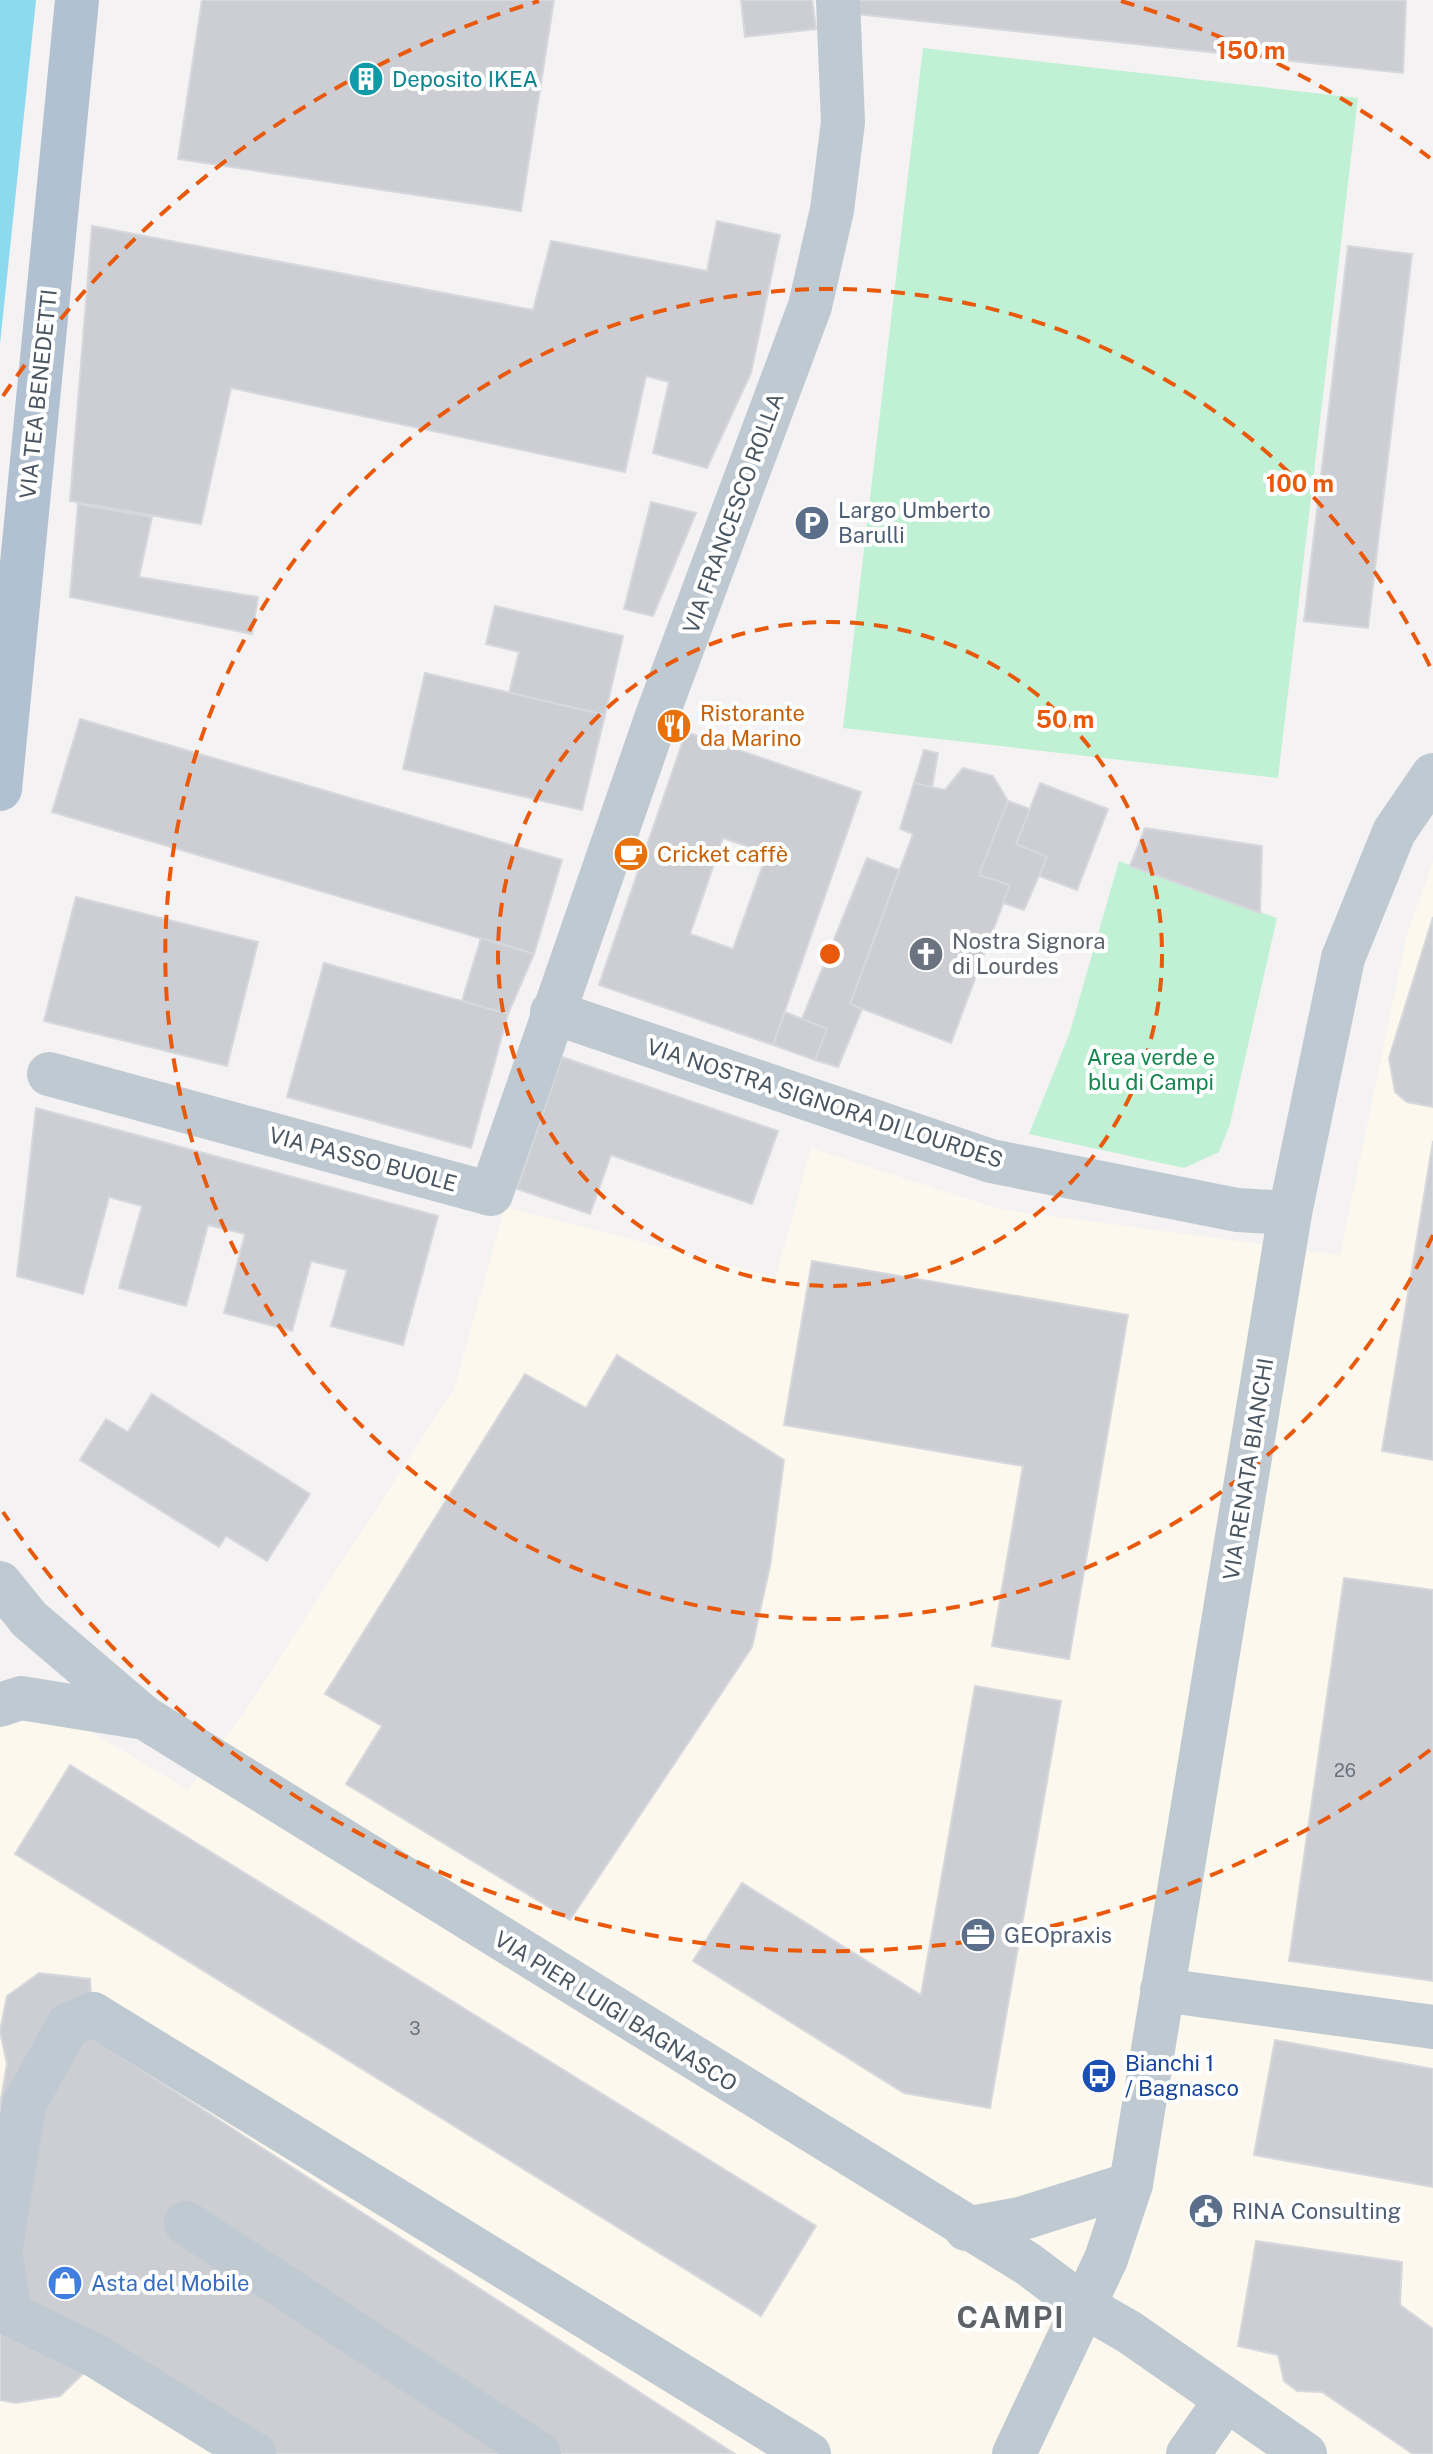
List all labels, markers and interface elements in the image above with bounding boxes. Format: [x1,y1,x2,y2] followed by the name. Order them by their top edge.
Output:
[1217,36,1285,64] text: 150 m
[347,60,385,98] building icon: Deposito IKEA
[392,66,538,92] place label: Deposito IKEA
[14,288,62,500] street label: VIA TEA BENEDETTI
[677,389,789,637] street label: VIA FRANCESCO ROLLA
[1266,469,1334,497] text: 100 m
[838,497,991,548] place label: Largo Umberto Barulli
[793,504,831,542] parking icon: Largo Umberto Barulli
[700,700,805,751] place label: Ristorante da Marino
[1036,705,1094,733] text: 50 m
[655,707,693,745] restaurant icon: Ristorante da Marino
[612,835,650,873] cafe icon: Cricket caffè
[657,841,788,867] place label: Cricket caffè
[952,928,1105,979] place label: Nostra Signora di Lourdes
[907,935,945,973] church icon: Nostra Signora di Lourdes
[816,940,844,968] centre of rings
[644,1033,1006,1173] street label: VIA NOSTRA SIGNORA DI LOURDES
[1087,1044,1215,1095] park label: Area verde e blu di Campi
[266,1121,460,1197] street label: VIA PASSO BUOLE
[1218,1356,1278,1582] street label: VIA RENATA BIANCHI
[1334,1760,1356,1781] house number: 26
[959,1916,997,1954] office icon: GEOpraxis
[1004,1922,1112,1948] place label: GEOpraxis
[490,1926,742,2096] street label: VIA PIER LUIGI BAGNASCO
[409,2018,421,2039] house number: 3
[1125,2050,1239,2101] place label: Bianchi 1 / Bagnasco
[1080,2057,1118,2095] bus stop icon: Bianchi 1 / Bagnasco
[1187,2192,1225,2230] public building icon: RINA Consulting
[1232,2198,1401,2224] place label: RINA Consulting
[46,2264,84,2302] shop icon: Asta del Mobile
[91,2270,250,2296] place label: Asta del Mobile
[957,2299,1066,2335] district label: CAMPI

